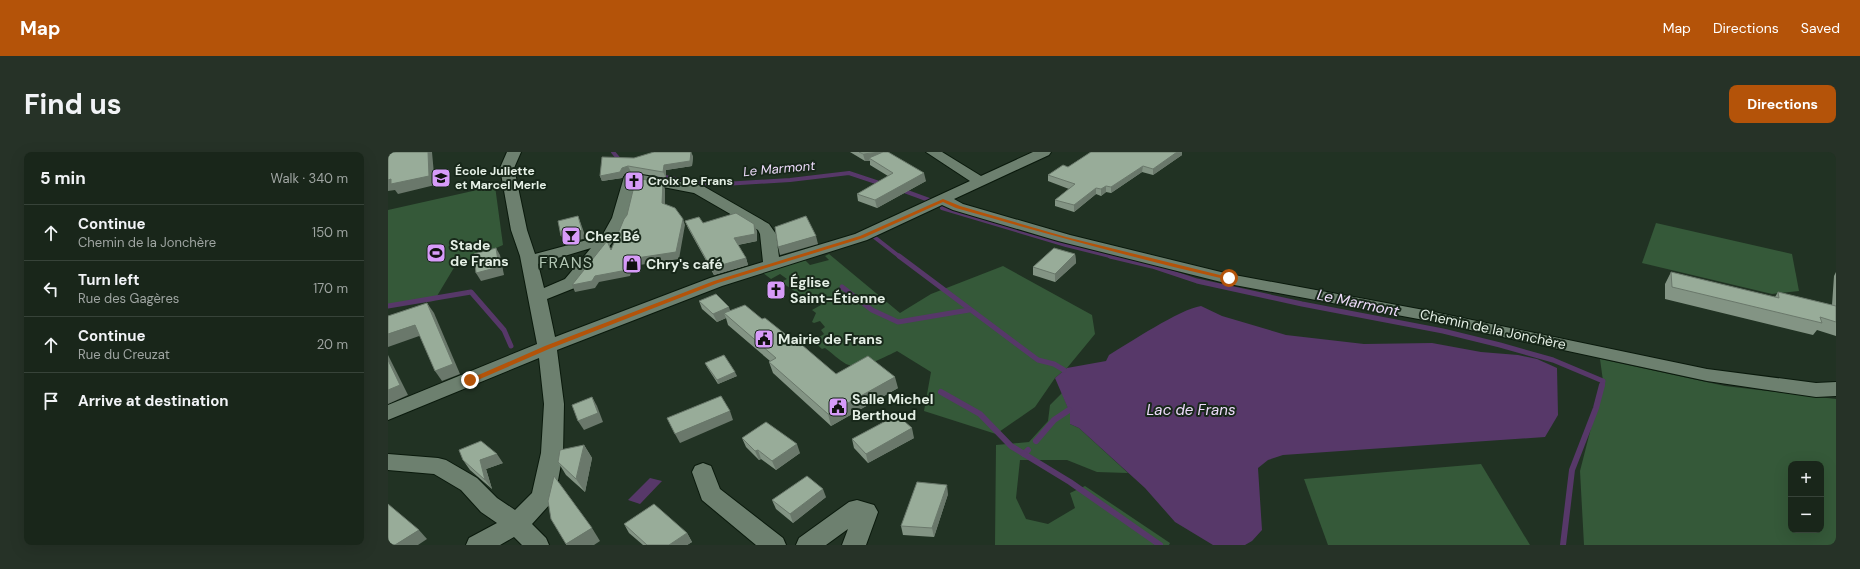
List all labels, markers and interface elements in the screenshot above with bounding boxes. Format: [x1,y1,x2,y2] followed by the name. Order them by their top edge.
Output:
[20,16,60,41] text: Map
[1663,19,1691,37] text: Map
[1713,19,1779,37] text: Directions
[1801,19,1840,37] text: Saved
[1729,85,1836,123] button: Directions
[24,86,122,123] text: Find us
[742,157,817,180] water label: Le Marmont
[455,163,546,193] place label: École Juliette et Marcel Merle
[40,167,86,189] text: 5 min
[430,167,452,189] school or university icon: École Juliette et Marcel Merle
[271,170,348,187] text: Walk · 340 m
[623,170,645,192] church icon: Croix De Frans
[648,173,733,189] place label: Croix De Frans
[78,214,146,234] text: Continue
[40,222,62,244] icon: ahead
[312,224,348,241] text: 150 m
[560,225,582,247] bar icon: Chez Bé
[585,227,640,245] place label: Chez Bé
[78,234,216,251] text: Chemin de la Jonchère
[450,236,509,270] place label: Stade de Frans
[425,242,447,264] sports icon: Stade de Frans
[539,252,593,273] district label: FRANS
[621,253,643,275] shop icon: Chry's café
[646,255,723,273] place label: Chry's café
[1220,269,1238,287] route start
[78,270,139,290] text: Turn left
[790,273,885,307] place label: Église Saint-Étienne
[40,278,62,300] icon: left
[765,279,787,301] church icon: Église Saint-Étienne
[313,280,348,297] text: 170 m
[1315,285,1401,322] water label: Le Marmont
[78,290,179,307] text: Rue des Gagères
[1418,305,1568,353] street label: Chemin de la Jonchère
[78,326,146,346] text: Continue
[753,328,775,350] public building icon: Mairie de Frans
[778,330,882,348] place label: Mairie de Frans
[40,334,62,356] icon: ahead
[317,336,348,353] text: 20 m
[78,346,170,363] text: Rue du Creuzat
[461,371,479,389] route end
[40,390,62,412] icon: arrive
[852,390,933,424] place label: Salle Michel Berthoud
[78,391,229,411] text: Arrive at destination
[827,396,849,418] public building icon: Salle Michel Berthoud
[1146,400,1236,420] water label: Lac de Frans
[1788,461,1824,533] map controls
[1788,461,1824,497] button: +
[1788,497,1824,533] button: −

